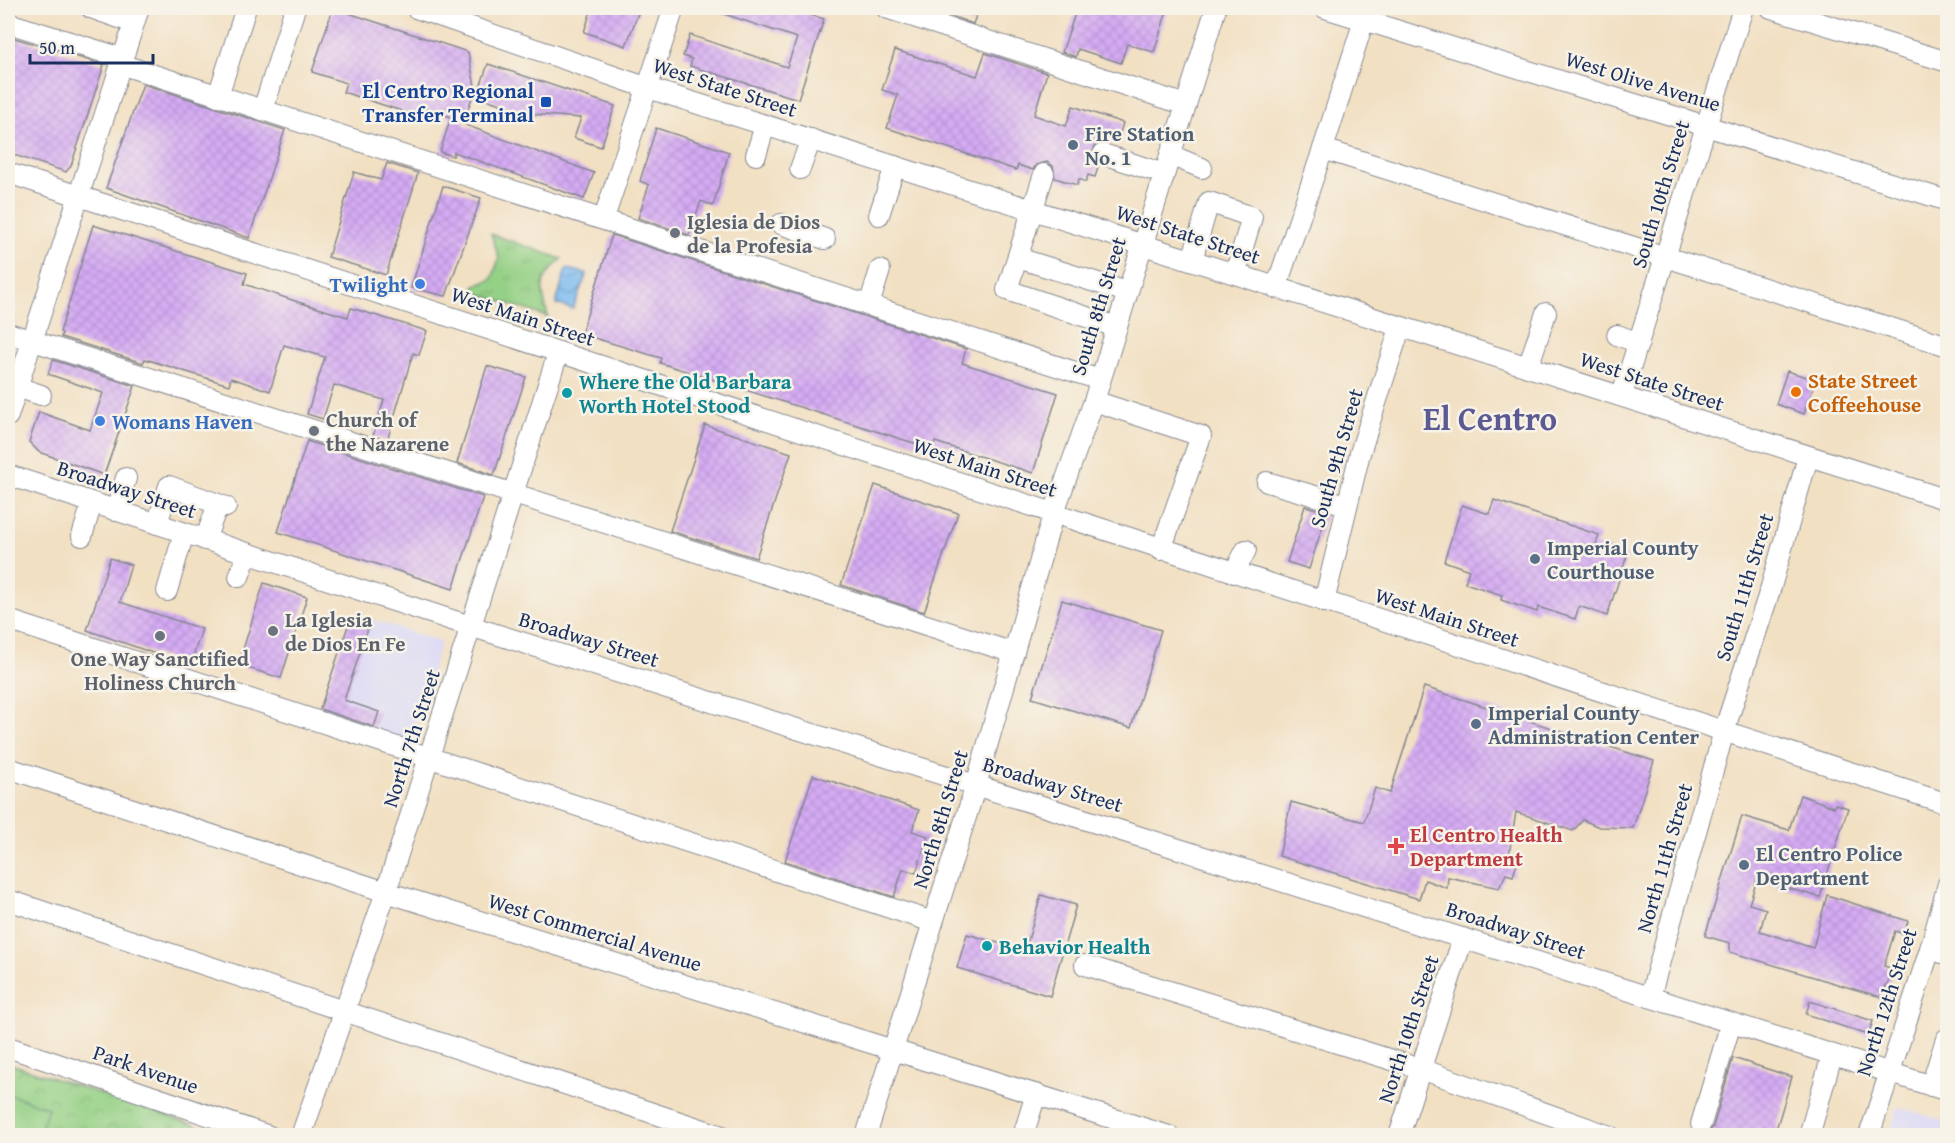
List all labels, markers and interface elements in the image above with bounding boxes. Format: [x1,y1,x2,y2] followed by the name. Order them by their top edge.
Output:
[30,27,153,65] scale bar
[39,34,75,61] text: 50 m
[1562,43,1725,119] street label: West Olive Avenue
[649,49,802,125] street label: West State Street
[362,75,534,130] place label: El Centro Regional Transfer Terminal
[539,95,553,109] marker: El Centro Regional Transfer Terminal
[1623,116,1697,272] street label: South 10th Street
[1085,118,1195,173] place label: Fire Station No. 1
[1066,138,1080,152] marker: Fire Station No. 1
[1112,196,1265,272] street label: West State Street
[687,206,820,261] place label: Iglesia de Dios de la Profesia
[668,226,682,240] marker: Iglesia de Dios de la Profesia
[1062,232,1134,379] street label: South 8th Street
[330,269,408,300] place label: Twilight
[413,277,427,291] marker: Twilight
[447,278,600,354] street label: West Main Street
[1576,343,1729,419] street label: West State Street
[1808,365,1921,420] place label: State Street Coffeehouse
[579,366,792,421] place label: Where the Old Barbara Worth Hotel Stood
[1301,384,1371,531] street label: South 9th Street
[1789,385,1803,399] marker: State Street Coffeehouse
[560,386,574,400] marker: Where the Old Barbara Worth Hotel Stood
[1423,394,1557,442] district label: El Centro
[326,404,449,459] place label: Church of the Nazarene
[112,406,254,437] place label: Womans Haven
[93,414,107,428] marker: Womans Haven
[307,424,321,438] marker: Church of the Nazarene
[909,429,1062,505] street label: West Main Street
[53,452,201,526] street label: Broadway Street
[1707,509,1781,665] street label: South 11th Street
[1547,532,1699,587] place label: Imperial County Courthouse
[1528,552,1542,566] marker: Imperial County Courthouse
[1371,579,1524,655] street label: West Main Street
[515,603,663,675] street label: Broadway Street
[285,604,406,659] place label: La Iglesia de Dios En Fe
[266,624,280,638] marker: La Iglesia de Dios En Fe
[153,629,167,643] marker: One Way Sanctified Holiness Church
[71,643,249,698] place label: One Way Sanctified Holiness Church
[374,664,448,811] street label: North 7th Street
[1488,697,1700,752] place label: Imperial County Administration Center
[1469,717,1483,731] marker: Imperial County Administration Center
[904,745,976,892] street label: North 8th Street
[979,748,1127,820] street label: Broadway Street
[1628,779,1700,936] street label: North 11th Street
[1410,819,1563,874] place label: El Centro Health Department
[1387,837,1405,855] marker: El Centro Health Department
[1756,838,1902,893] place label: El Centro Police Department
[1737,858,1751,872] marker: El Centro Police Department
[484,885,706,979] street label: West Commercial Avenue
[1442,893,1590,967] street label: Broadway Street
[1847,923,1925,1080] street label: North 12th Street
[999,931,1151,962] place label: Behavior Health
[980,939,994,953] marker: Behavior Health
[1369,950,1447,1107] street label: North 10th Street
[89,1036,203,1102] street label: Park Avenue

